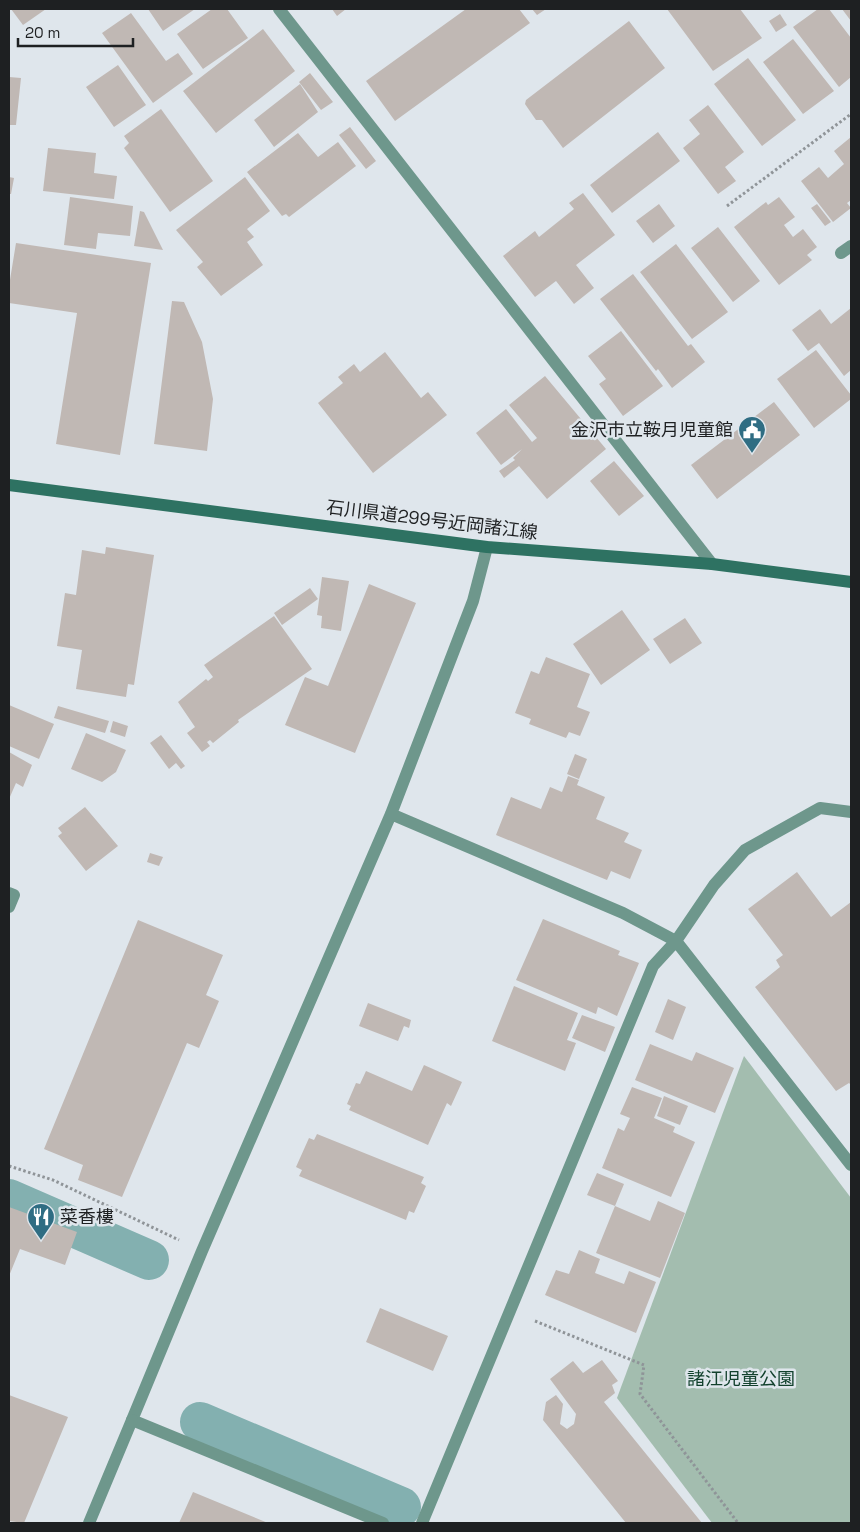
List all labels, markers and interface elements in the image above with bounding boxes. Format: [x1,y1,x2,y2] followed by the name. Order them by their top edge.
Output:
[18,15,132,47] scale bar
[25,23,60,42] text: 20 m
[737,415,767,454] public building icon: 金沢市立鞍月児童館
[571,418,733,441] place label: 金沢市立鞍月児童館
[325,495,539,544] street label: 石川県道299号近岡諸江線
[26,1202,56,1241] restaurant icon: 菜香樓
[60,1205,114,1228] place label: 菜香樓
[687,1367,795,1390] park label: 諸江児童公園

